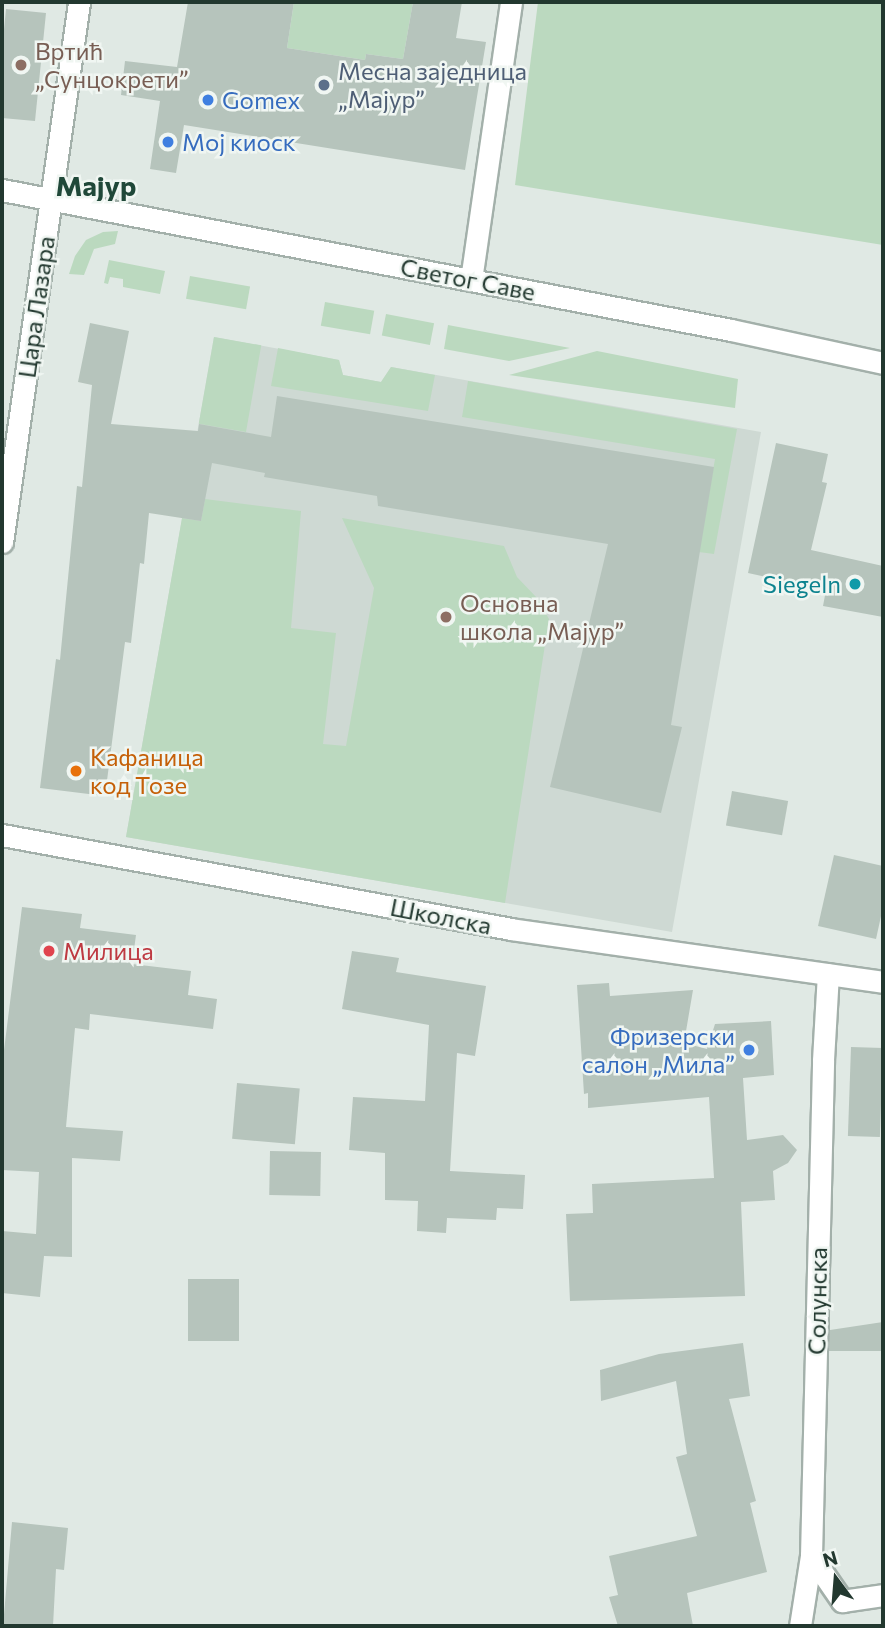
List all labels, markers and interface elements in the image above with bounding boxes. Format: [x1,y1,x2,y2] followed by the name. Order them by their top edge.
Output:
[35,37,189,93] place label: Вртић „Сунцокрети”
[13,57,29,73] marker: Вртић „Сунцокрети”
[338,57,527,113] place label: Месна заједница „Мајур”
[316,77,332,93] marker: Месна заједница „Мајур”
[222,86,300,114] place label: Gomex
[200,92,216,108] marker: Gomex
[182,128,296,156] place label: Мој киоск
[160,134,176,150] marker: Мој киоск
[56,168,136,202] district label: Мајур
[12,234,60,380] street label: Цара Лазара
[398,252,538,306] street label: Светог Саве
[763,570,841,598] place label: Siegeln
[847,576,863,592] marker: Siegeln
[460,589,624,645] place label: Основна школа „Мајур”
[438,609,454,625] marker: Основна школа „Мајур”
[90,743,204,799] place label: Кафаница код Тозе
[68,763,84,779] marker: Кафаница код Тозе
[388,892,494,940] street label: Школска
[63,937,154,965] place label: Милица
[41,943,57,959] marker: Милица
[582,1022,735,1078] place label: Фризерски салон „Мила”
[741,1042,757,1058] marker: Фризерски салон „Мила”
[802,1247,832,1355] street label: Солунска
[801,1544,871,1614] north arrow
[820,1545,840,1571] text: N

